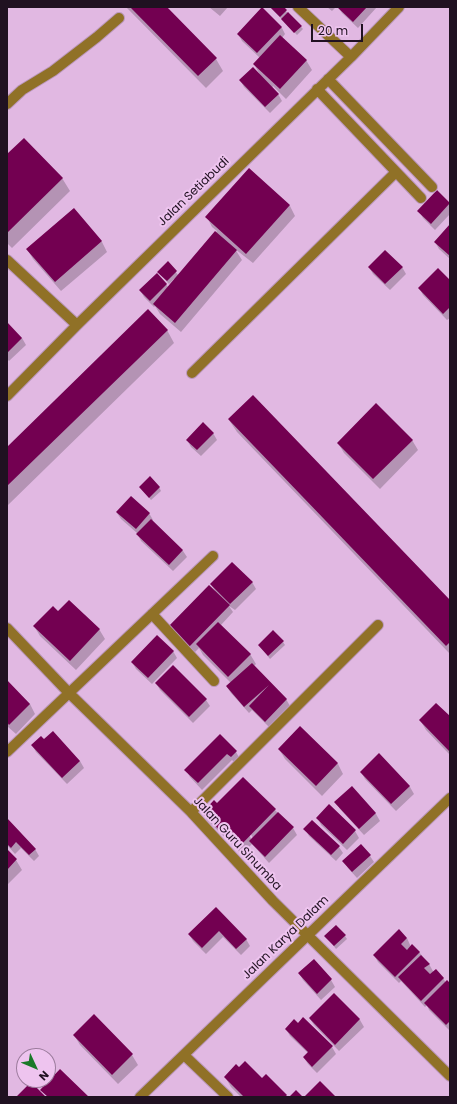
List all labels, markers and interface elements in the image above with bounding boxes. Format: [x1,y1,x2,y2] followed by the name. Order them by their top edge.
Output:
[313,16,365,42] scale bar
[318,22,348,39] text: 20 m
[155,154,233,230] street label: Jalan Setiabudi
[190,794,284,894] street label: Jalan Guru Sinumba
[240,893,332,983] street label: Jalan Karya Dalam
[16,1048,56,1088] north arrow
[35,1067,53,1084] text: N

